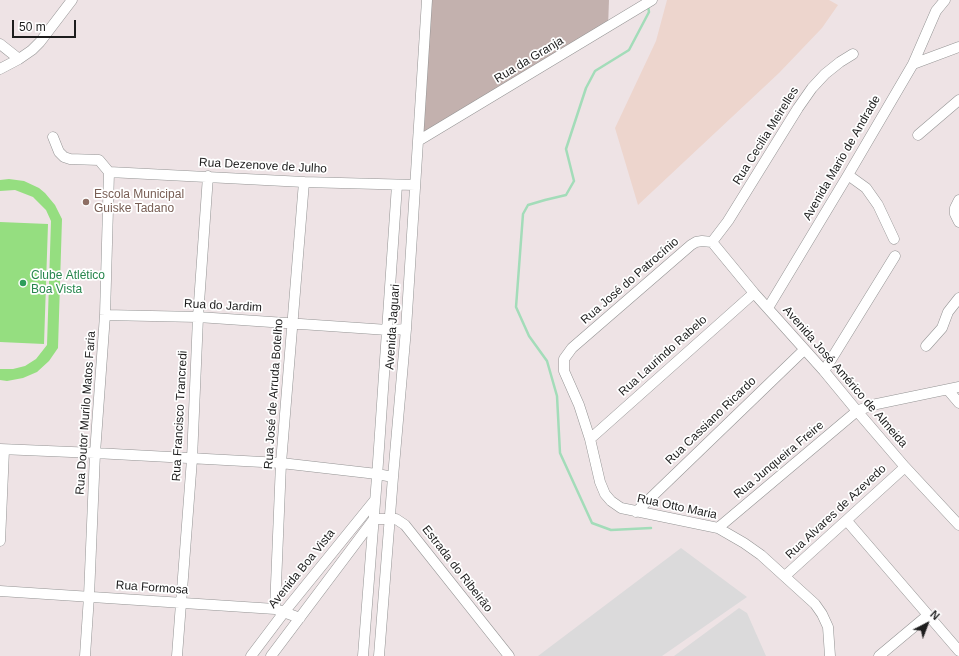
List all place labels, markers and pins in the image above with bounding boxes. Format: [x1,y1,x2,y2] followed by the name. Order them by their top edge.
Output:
[94,188,184,216] place label: Escola Municipal Guiske Tadano
[81,197,91,207] marker: Escola Municipal Guiske Tadano
[31,269,105,297] place label: Clube Atlético Boa Vista
[18,278,28,288] marker: Clube Atlético Boa Vista

